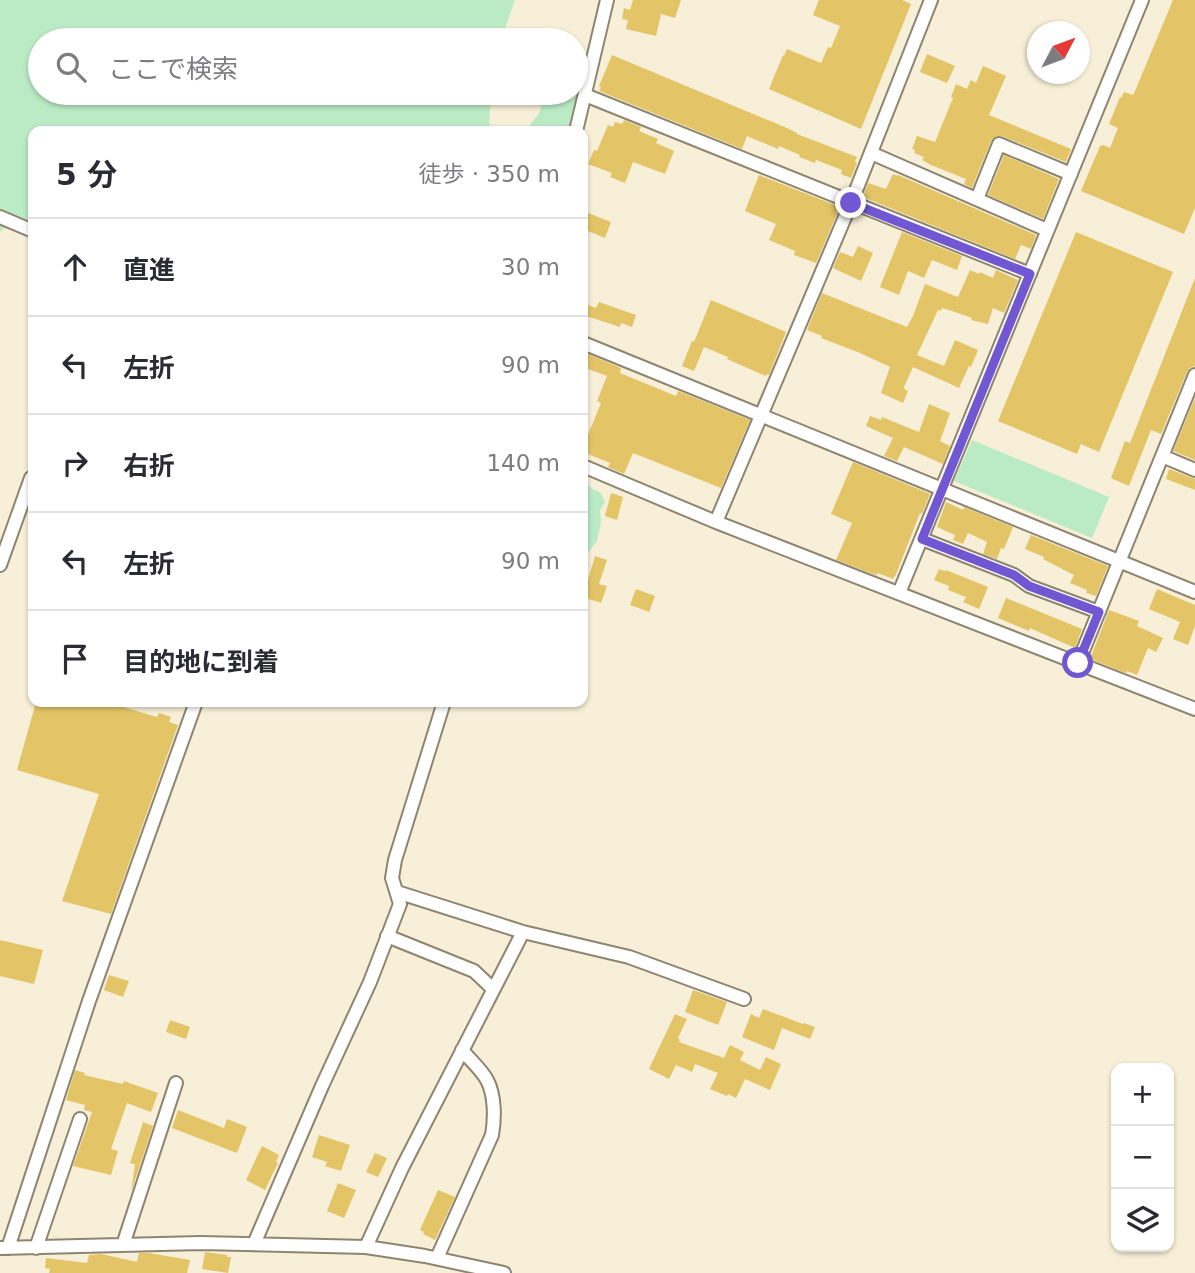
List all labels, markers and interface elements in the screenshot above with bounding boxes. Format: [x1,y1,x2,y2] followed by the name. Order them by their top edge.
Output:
[1027,21,1090,84] north arrow
[28,28,588,105] search box
[52,48,90,86] icon: search
[108,54,238,84] text: ここで検索
[56,157,117,192] text: 5 分
[418,161,560,187] text: 徒歩 · 350 m
[835,187,866,218] route end
[56,248,94,286] icon: ahead
[501,254,560,280] text: 30 m
[123,255,175,285] text: 直進
[56,346,94,384] icon: left
[501,352,560,378] text: 90 m
[123,353,175,383] text: 左折
[56,444,94,482] icon: right
[486,450,560,476] text: 140 m
[123,451,175,481] text: 右折
[56,542,94,580] icon: left
[501,548,560,574] text: 90 m
[123,549,175,579] text: 左折
[56,640,94,678] icon: arrive
[123,647,279,677] text: 目的地に到着
[1062,647,1093,678] route start
[1111,1063,1174,1252] map controls
[1111,1063,1174,1126] button: +
[1111,1126,1174,1189] button: −
[1111,1189,1174,1252] button: layers

